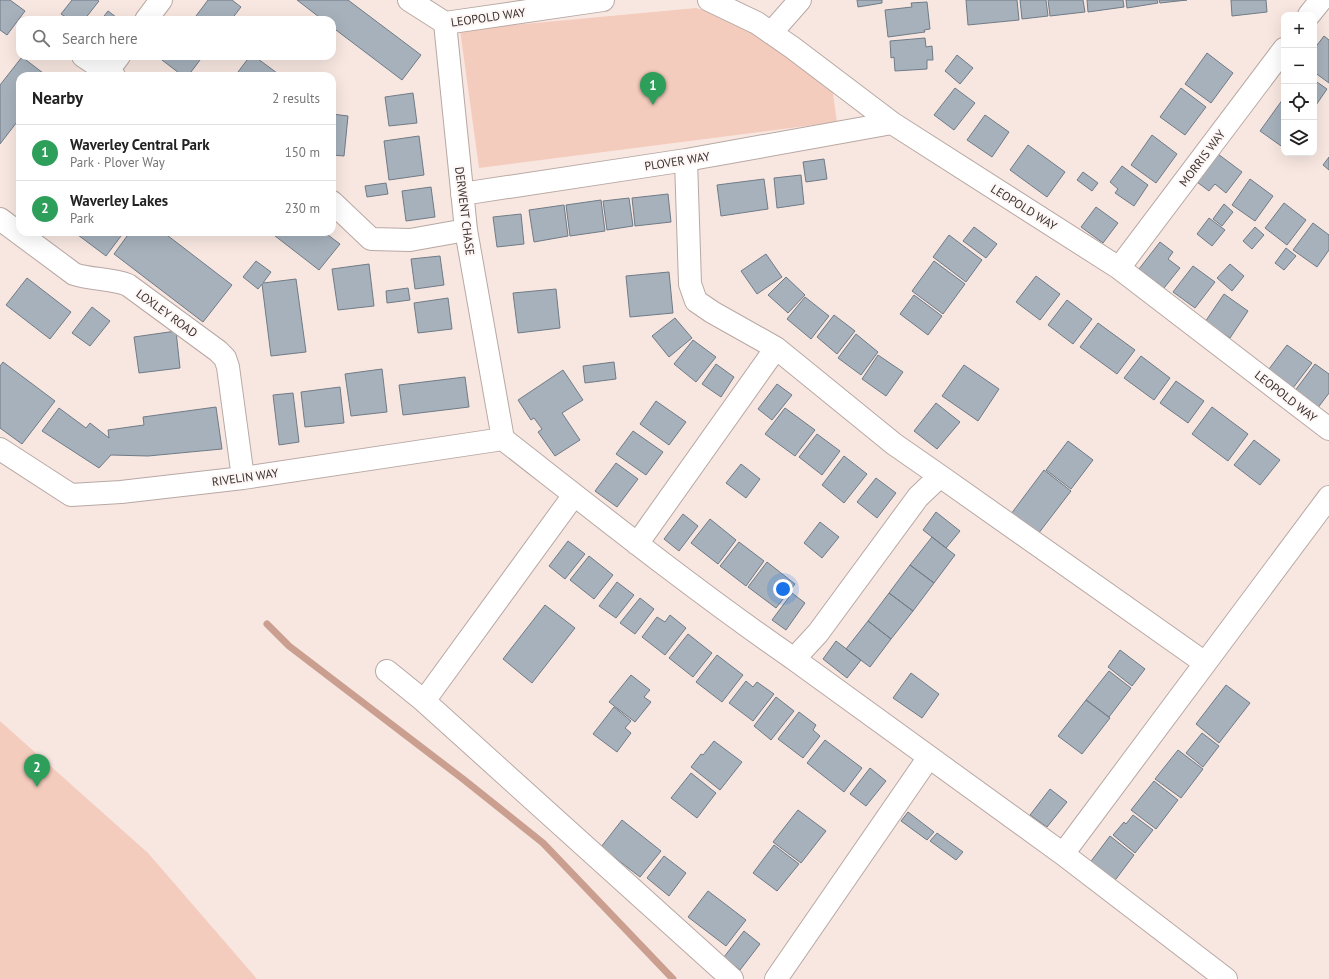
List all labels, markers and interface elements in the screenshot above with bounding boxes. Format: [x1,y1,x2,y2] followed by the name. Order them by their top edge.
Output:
[450,4,527,30] street label: LEOPOLD WAY
[1281,12,1317,156] map controls
[1281,12,1317,48] button: +
[16,16,336,60] search box
[30,27,52,49] icon: search
[62,29,138,48] text: Search here
[1281,48,1317,84] button: −
[640,72,666,105] pin: 1
[1281,84,1317,120] button: locate
[32,87,83,109] text: Nearby
[272,90,320,107] text: 2 results
[1281,120,1317,156] button: layers
[1176,126,1228,189] street label: MORRIS WAY
[70,135,210,154] text: Waverley Central Park
[41,144,49,161] text: 1
[285,144,320,161] text: 150 m
[643,148,711,174] street label: PLOVER WAY
[70,154,165,171] text: Park · Plover Way
[452,166,478,256] street label: DERWENT CHASE
[988,181,1060,233] street label: LEOPOLD WAY
[70,191,168,210] text: Waverley Lakes
[41,200,49,217] text: 2
[285,200,320,217] text: 230 m
[70,210,94,227] text: Park
[133,286,201,340] street label: LOXLEY ROAD
[1252,367,1320,425] street label: LEOPOLD WAY
[211,465,280,489] street label: RIVELIN WAY
[773,579,793,599] your location
[24,754,50,787] pin: 2

